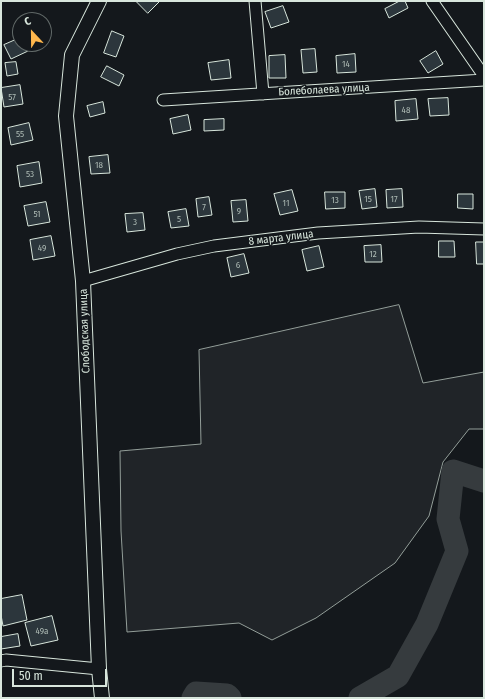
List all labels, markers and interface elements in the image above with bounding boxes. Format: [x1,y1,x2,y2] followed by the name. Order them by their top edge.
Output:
[12,12,52,52] north arrow
[23,14,33,28] text: С
[342,59,350,69] house number: 14
[278,81,370,99] street label: Болеболаева улица
[8,92,16,102] house number: 57
[402,105,410,115] house number: 48
[16,129,24,139] house number: 55
[95,160,103,170] house number: 18
[26,169,34,179] house number: 53
[364,194,372,204] house number: 15
[390,194,398,204] house number: 17
[331,195,339,205] house number: 13
[283,198,289,208] house number: 11
[202,202,206,212] house number: 7
[237,206,241,216] house number: 9
[33,209,41,219] house number: 51
[177,214,181,224] house number: 5
[133,217,137,227] house number: 3
[248,227,314,249] street label: 8 марта улица
[38,243,46,253] house number: 49
[369,249,377,259] house number: 12
[236,260,240,270] house number: 6
[77,288,93,374] street label: Слободская улица
[36,626,48,636] house number: 49a
[14,661,109,687] scale bar
[19,669,43,683] text: 50 m

